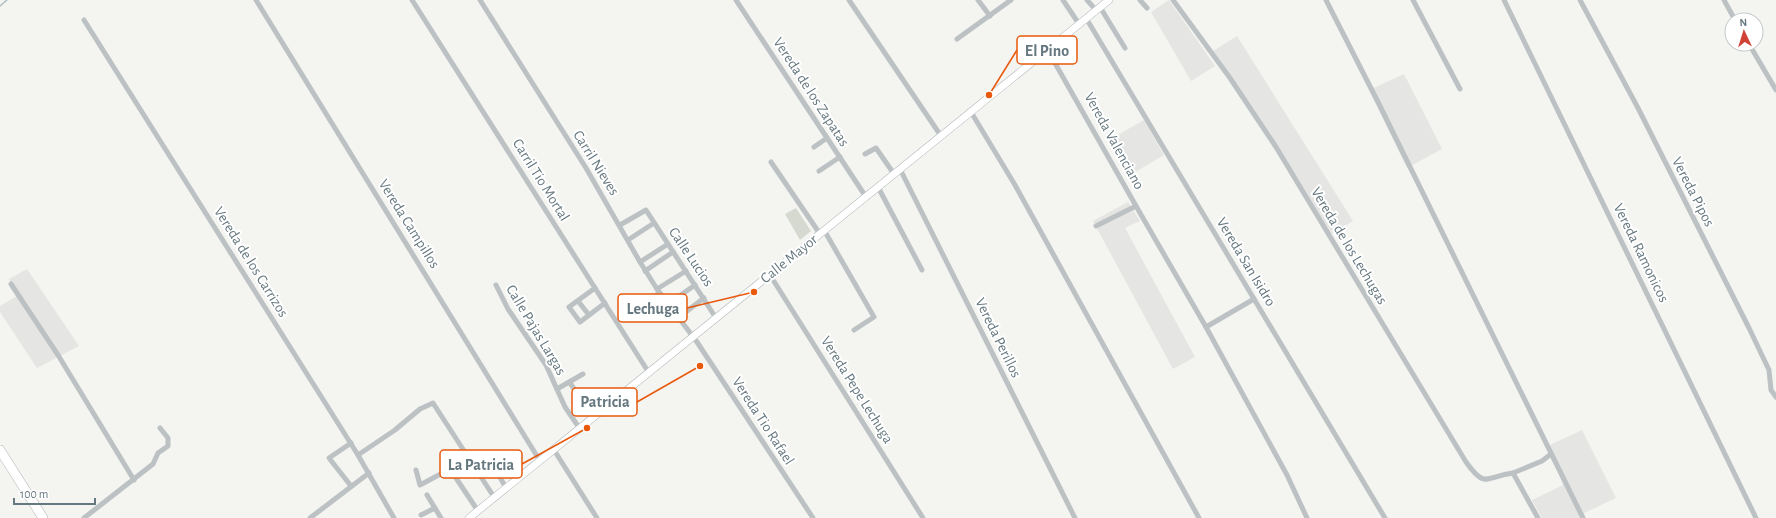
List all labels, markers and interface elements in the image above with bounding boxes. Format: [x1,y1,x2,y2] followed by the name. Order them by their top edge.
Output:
[1724,12,1764,52] north arrow
[1739,17,1748,28] text: N
[770,35,852,149] street label: Vereda de los Zapatas
[1017,36,1077,64] callout: El Pino
[1025,43,1069,59] text: El Pino
[1081,90,1147,192] street label: Vereda Valenciano
[570,128,622,198] street label: Carril Nieves
[510,136,572,224] street label: Carril Tio Mortal
[1669,155,1717,229] street label: Vereda Pipos
[376,177,442,271] street label: Vereda Campillos
[1308,185,1390,307] street label: Vereda de los Lechugas
[1611,201,1671,305] street label: Vereda Ramonicos
[211,204,291,320] street label: Vereda de los Carrizos
[1214,215,1278,309] street label: Vereda San Isidro
[666,225,716,289] street label: Calle Lucios
[758,232,820,286] street label: Calle Mayor
[503,282,569,378] street label: Calle Pajas Largas
[618,294,687,322] callout: Lechuga
[972,296,1024,380] street label: Vereda Perillos
[627,301,680,317] text: Lechuga
[818,334,896,446] street label: Vereda Pepe Lechuga
[729,374,797,468] street label: Vereda Tio Rafael
[572,388,637,416] callout: Patricia
[580,394,630,410] text: Patricia
[440,450,522,478] callout: La Patricia
[448,457,515,473] text: La Patricia
[14,480,95,506] scale bar
[20,488,48,500] text: 100 m

